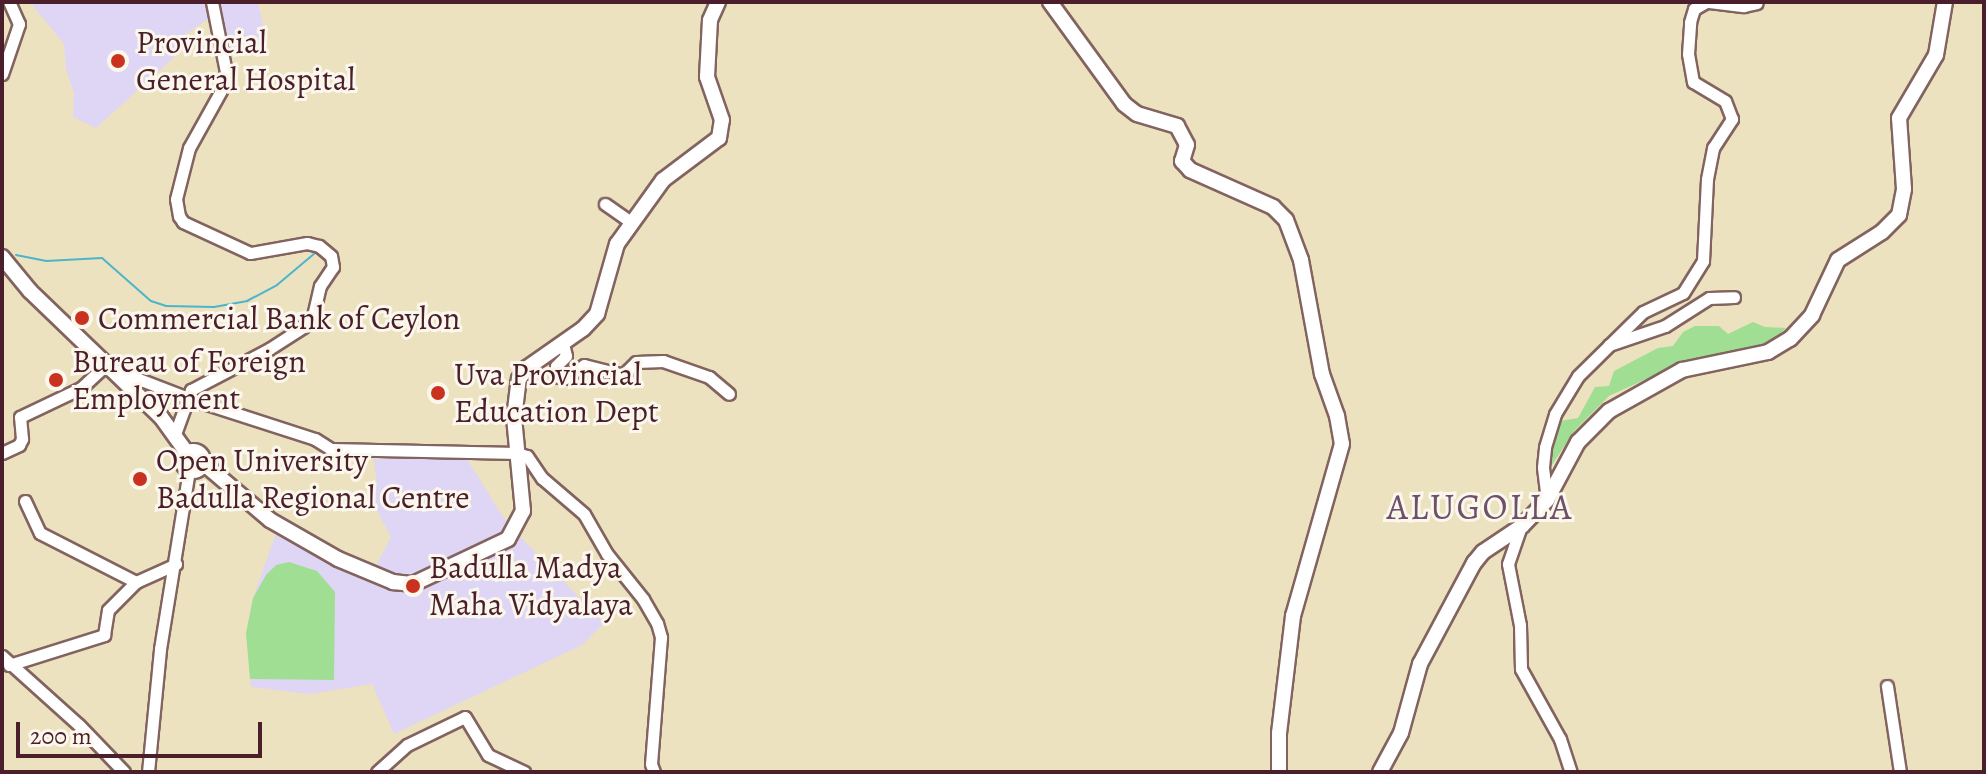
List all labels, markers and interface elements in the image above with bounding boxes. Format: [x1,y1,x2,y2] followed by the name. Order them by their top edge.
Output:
[136,24,355,99] place label: Provincial General Hospital
[107,50,129,72] marker: Provincial General Hospital
[98,299,460,337] place label: Commercial Bank of Ceylon
[73,309,91,327] marker: Commercial Bank of Ceylon
[72,343,306,418] place label: Bureau of Foreign Employment
[454,356,658,431] place label: Uva Provincial Education Dept
[47,371,65,389] marker: Bureau of Foreign Employment
[429,384,447,402] marker: Uva Provincial Education Dept
[156,442,470,517] place label: Open University Badulla Regional Centre
[131,470,149,488] marker: Open University Badulla Regional Centre
[1387,485,1573,529] district label: ALUGOLLA
[429,549,633,624] place label: Badulla Madya Maha Vidyalaya
[404,577,422,595] marker: Badulla Madya Maha Vidyalaya
[20,706,266,756] scale bar
[30,720,92,752] text: 200 m

